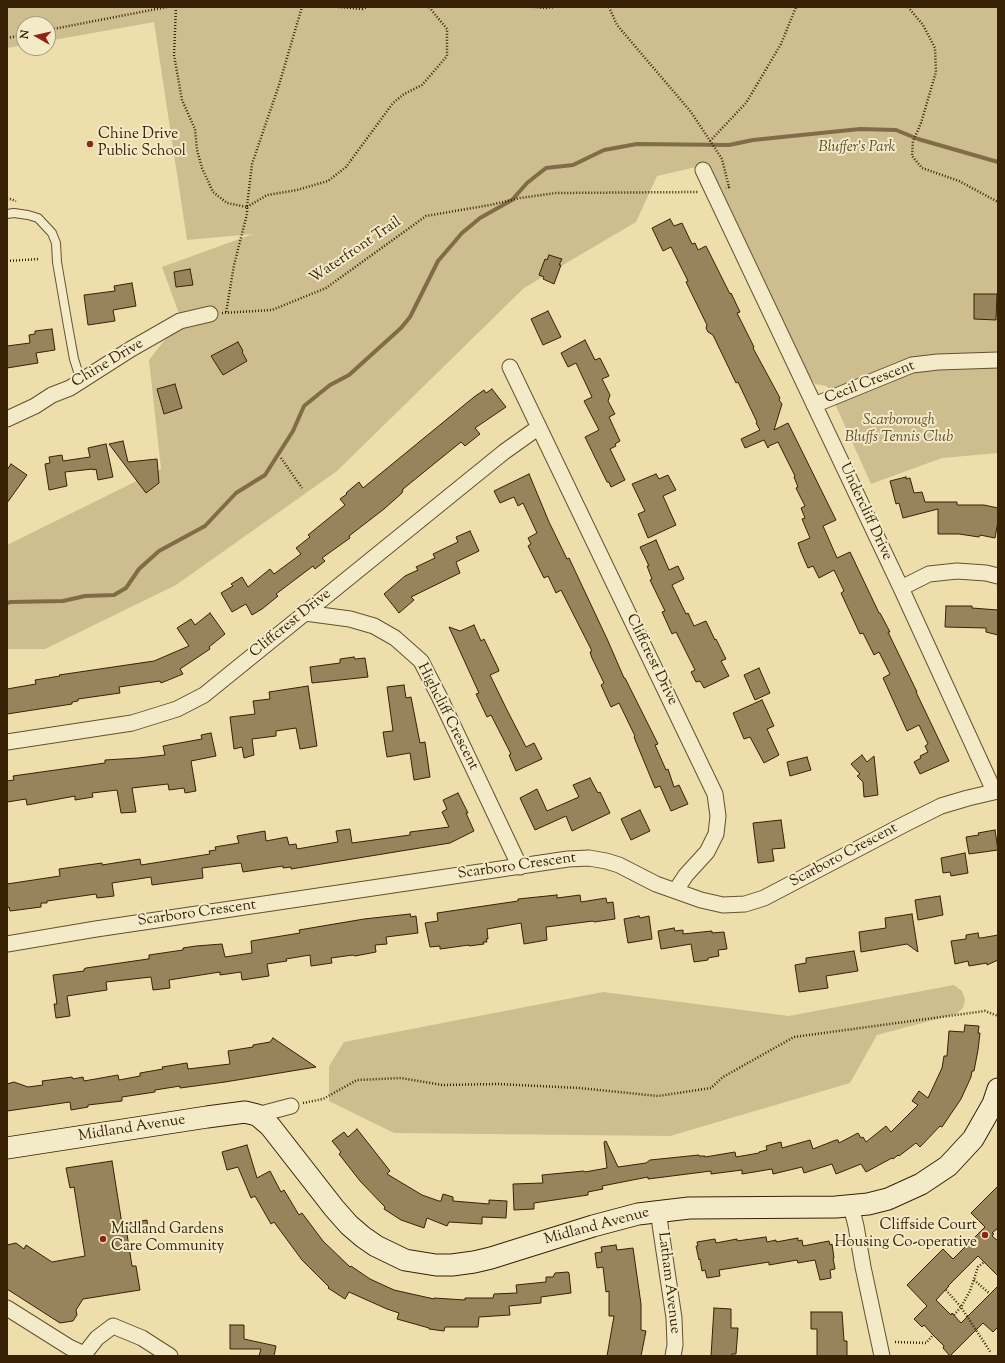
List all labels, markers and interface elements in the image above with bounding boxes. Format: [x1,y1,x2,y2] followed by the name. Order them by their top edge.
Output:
[16,16,56,56] north arrow
[17,29,34,40] text: N
[98,126,186,161] place label: Chine Drive Public School
[85,139,95,149] marker: Chine Drive Public School
[819,139,895,157] park label: Bluffer's Park
[307,214,405,288] street label: Waterfront Trail
[69,336,147,392] street label: Chine Drive
[822,358,918,408] street label: Cecil Crescent
[845,412,953,447] park label: Scarborough Bluffs Tennis Club
[835,460,895,564] street label: Undercliff Drive
[247,586,335,662] street label: Cliffcrest Drive
[621,612,681,708] street label: Cliffcrest Drive
[412,661,482,773] street label: Highcliff Crescent
[787,820,901,892] street label: Scarboro Crescent
[457,850,577,884] street label: Scarboro Crescent
[137,897,257,931] street label: Scarboro Crescent
[77,1112,187,1146] street label: Midland Avenue
[542,1204,652,1250] street label: Midland Avenue
[834,1217,977,1252] place label: Cliffside Court Housing Co-operative
[111,1221,224,1256] place label: Midland Gardens Care Community
[980,1230,990,1240] marker: Cliffside Court Housing Co-operative
[653,1231,683,1335] street label: Latham Avenue
[98,1234,108,1244] marker: Midland Gardens Care Community

